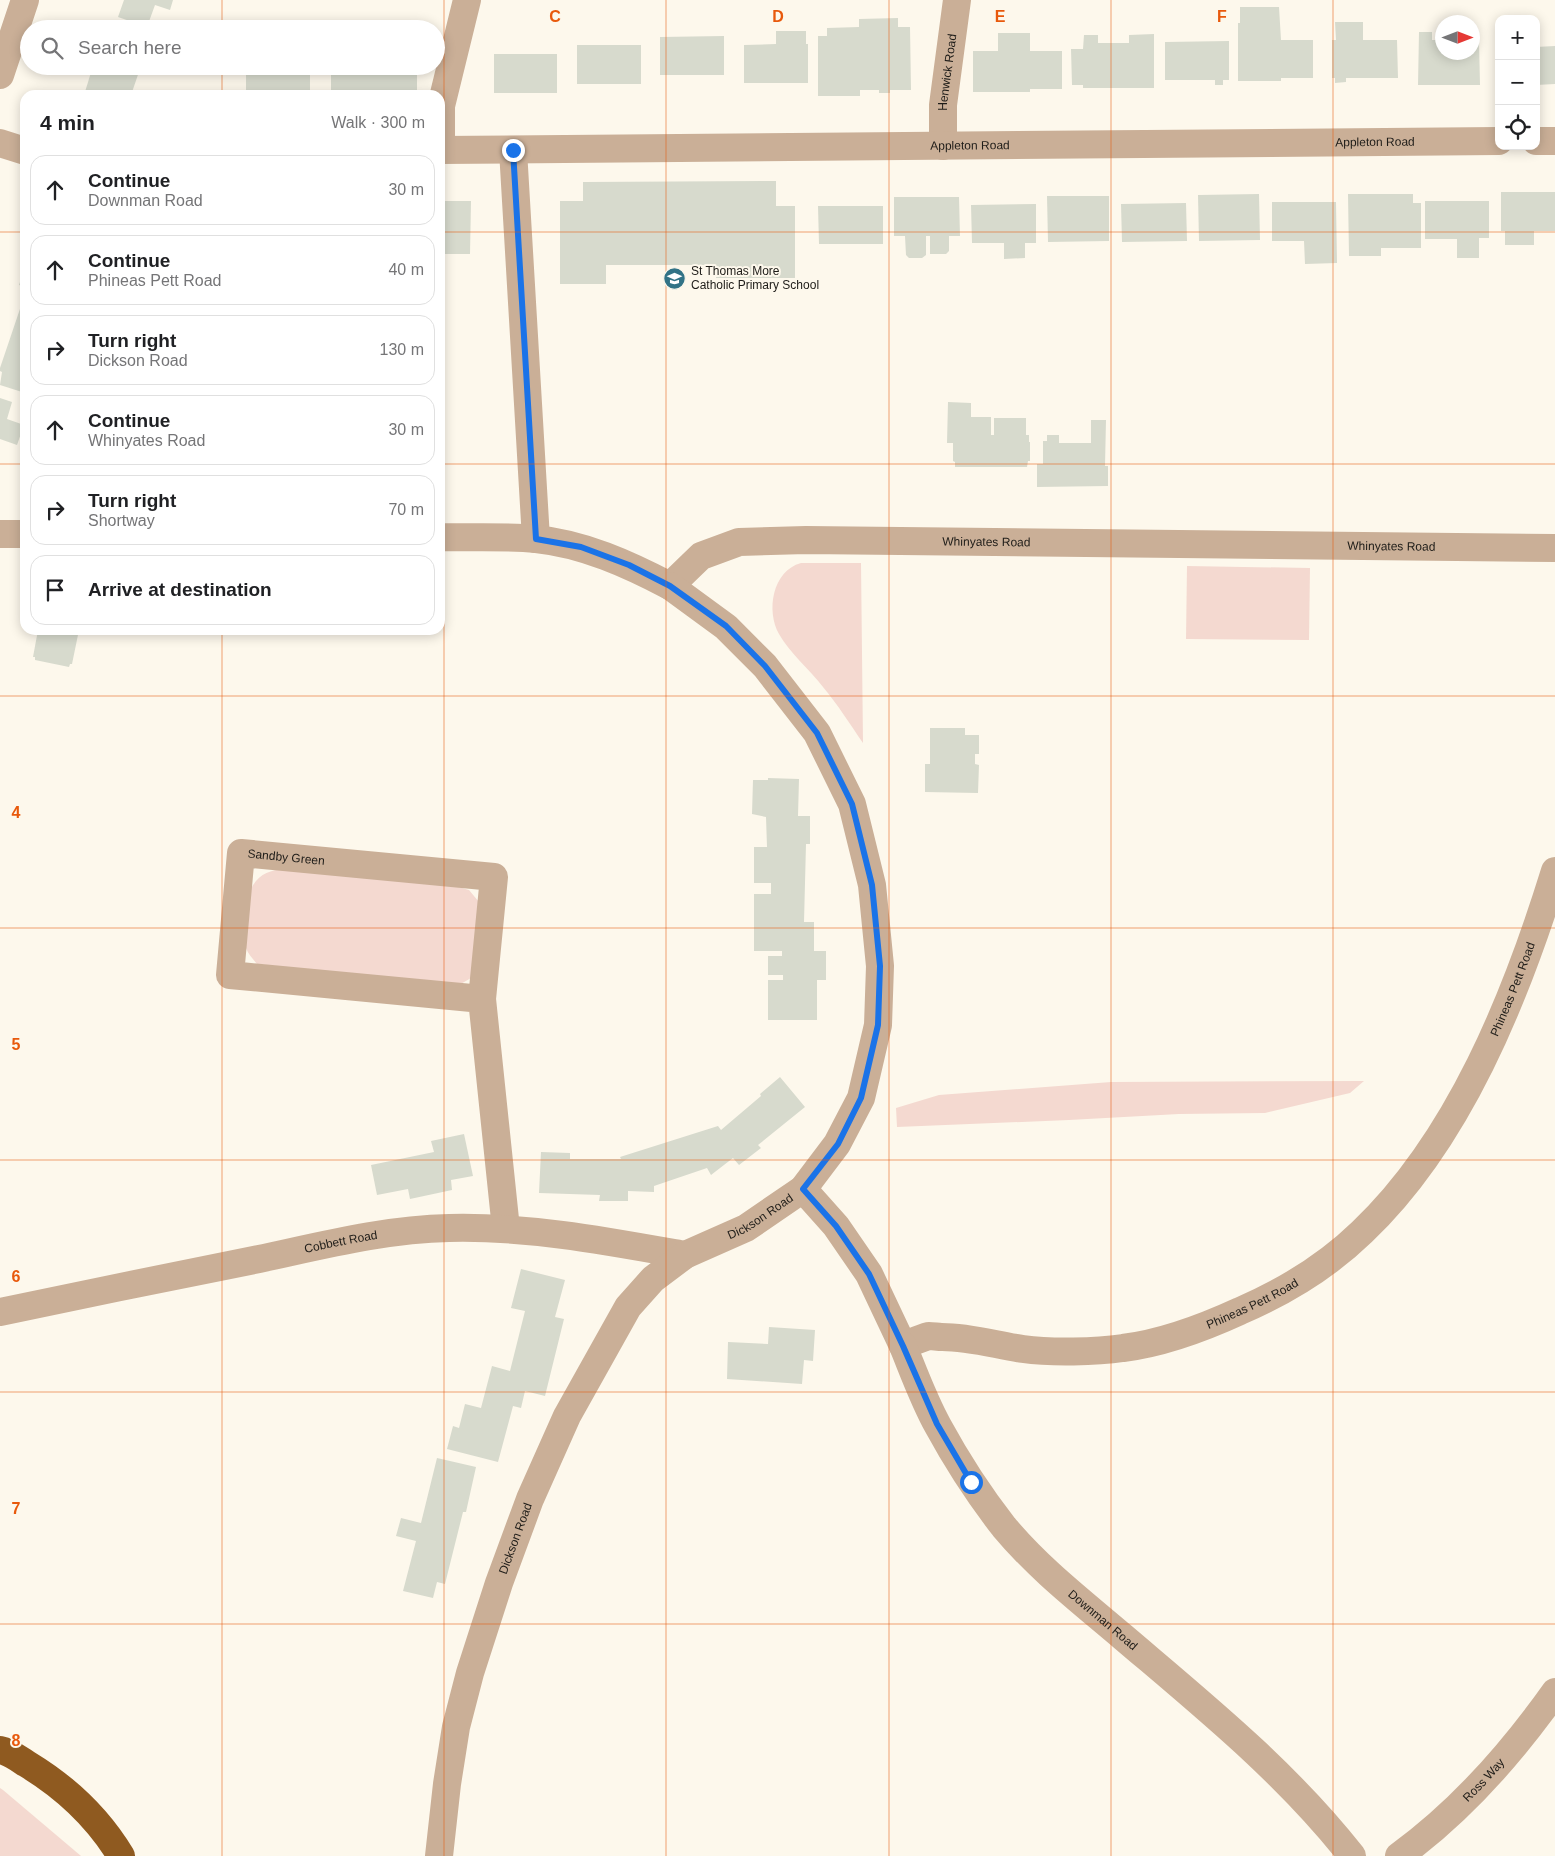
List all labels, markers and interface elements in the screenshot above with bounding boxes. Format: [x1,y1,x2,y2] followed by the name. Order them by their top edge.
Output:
[549,8,561,25] text: C
[772,8,784,25] text: D
[995,8,1006,25] text: E
[1217,8,1227,25] text: F
[1435,15,1480,60] north arrow
[1495,15,1540,150] map controls
[1495,15,1540,60] button: +
[20,20,445,75] search box
[936,33,959,111] street label: Henwick Road
[38,34,66,62] icon: search
[78,37,182,58] text: Search here
[1495,60,1540,105] button: −
[1495,105,1540,150] button: locate
[40,111,95,134] text: 4 min
[331,114,425,131] text: Walk · 300 m
[1335,135,1415,149] street label: Appleton Road
[930,138,1010,153] street label: Appleton Road
[502,139,525,162] route end
[88,170,170,191] text: Continue
[41,176,69,204] icon: ahead
[388,181,424,198] text: 30 m
[88,192,203,209] text: Downman Road
[88,250,170,271] text: Continue
[41,256,69,284] icon: ahead
[388,261,424,278] text: 40 m
[691,264,819,292] place label: St Thomas More Catholic Primary School
[663,266,687,290] school or university icon: St Thomas More Catholic Primary School
[88,272,221,289] text: Phineas Pett Road
[88,330,176,351] text: Turn right
[41,336,69,364] icon: right
[380,341,424,358] text: 130 m
[88,352,188,369] text: Dickson Road
[88,410,170,431] text: Continue
[41,416,69,444] icon: ahead
[388,421,424,438] text: 30 m
[88,432,205,449] text: Whinyates Road
[88,490,176,511] text: Turn right
[41,496,69,524] icon: right
[388,501,424,518] text: 70 m
[88,512,155,529] text: Shortway
[942,534,1031,549] street label: Whinyates Road
[1347,539,1436,554] street label: Whinyates Road
[41,576,69,604] icon: arrive
[88,579,272,600] text: Arrive at destination
[12,804,21,821] text: 4
[247,847,325,868] street label: Sandby Green
[1487,940,1538,1038] street label: Phineas Pett Road
[12,1036,21,1053] text: 5
[725,1191,796,1242] street label: Dickson Road
[303,1228,378,1256] street label: Cobbett Road
[12,1268,21,1285] text: 6
[1204,1276,1301,1332] street label: Phineas Pett Road
[960,1471,983,1494] route start
[12,1500,21,1517] text: 7
[496,1501,535,1576] street label: Dickson Road
[1065,1587,1140,1653] street label: Downman Road
[12,1732,21,1749] text: 8
[1460,1755,1507,1805] street label: Ross Way

